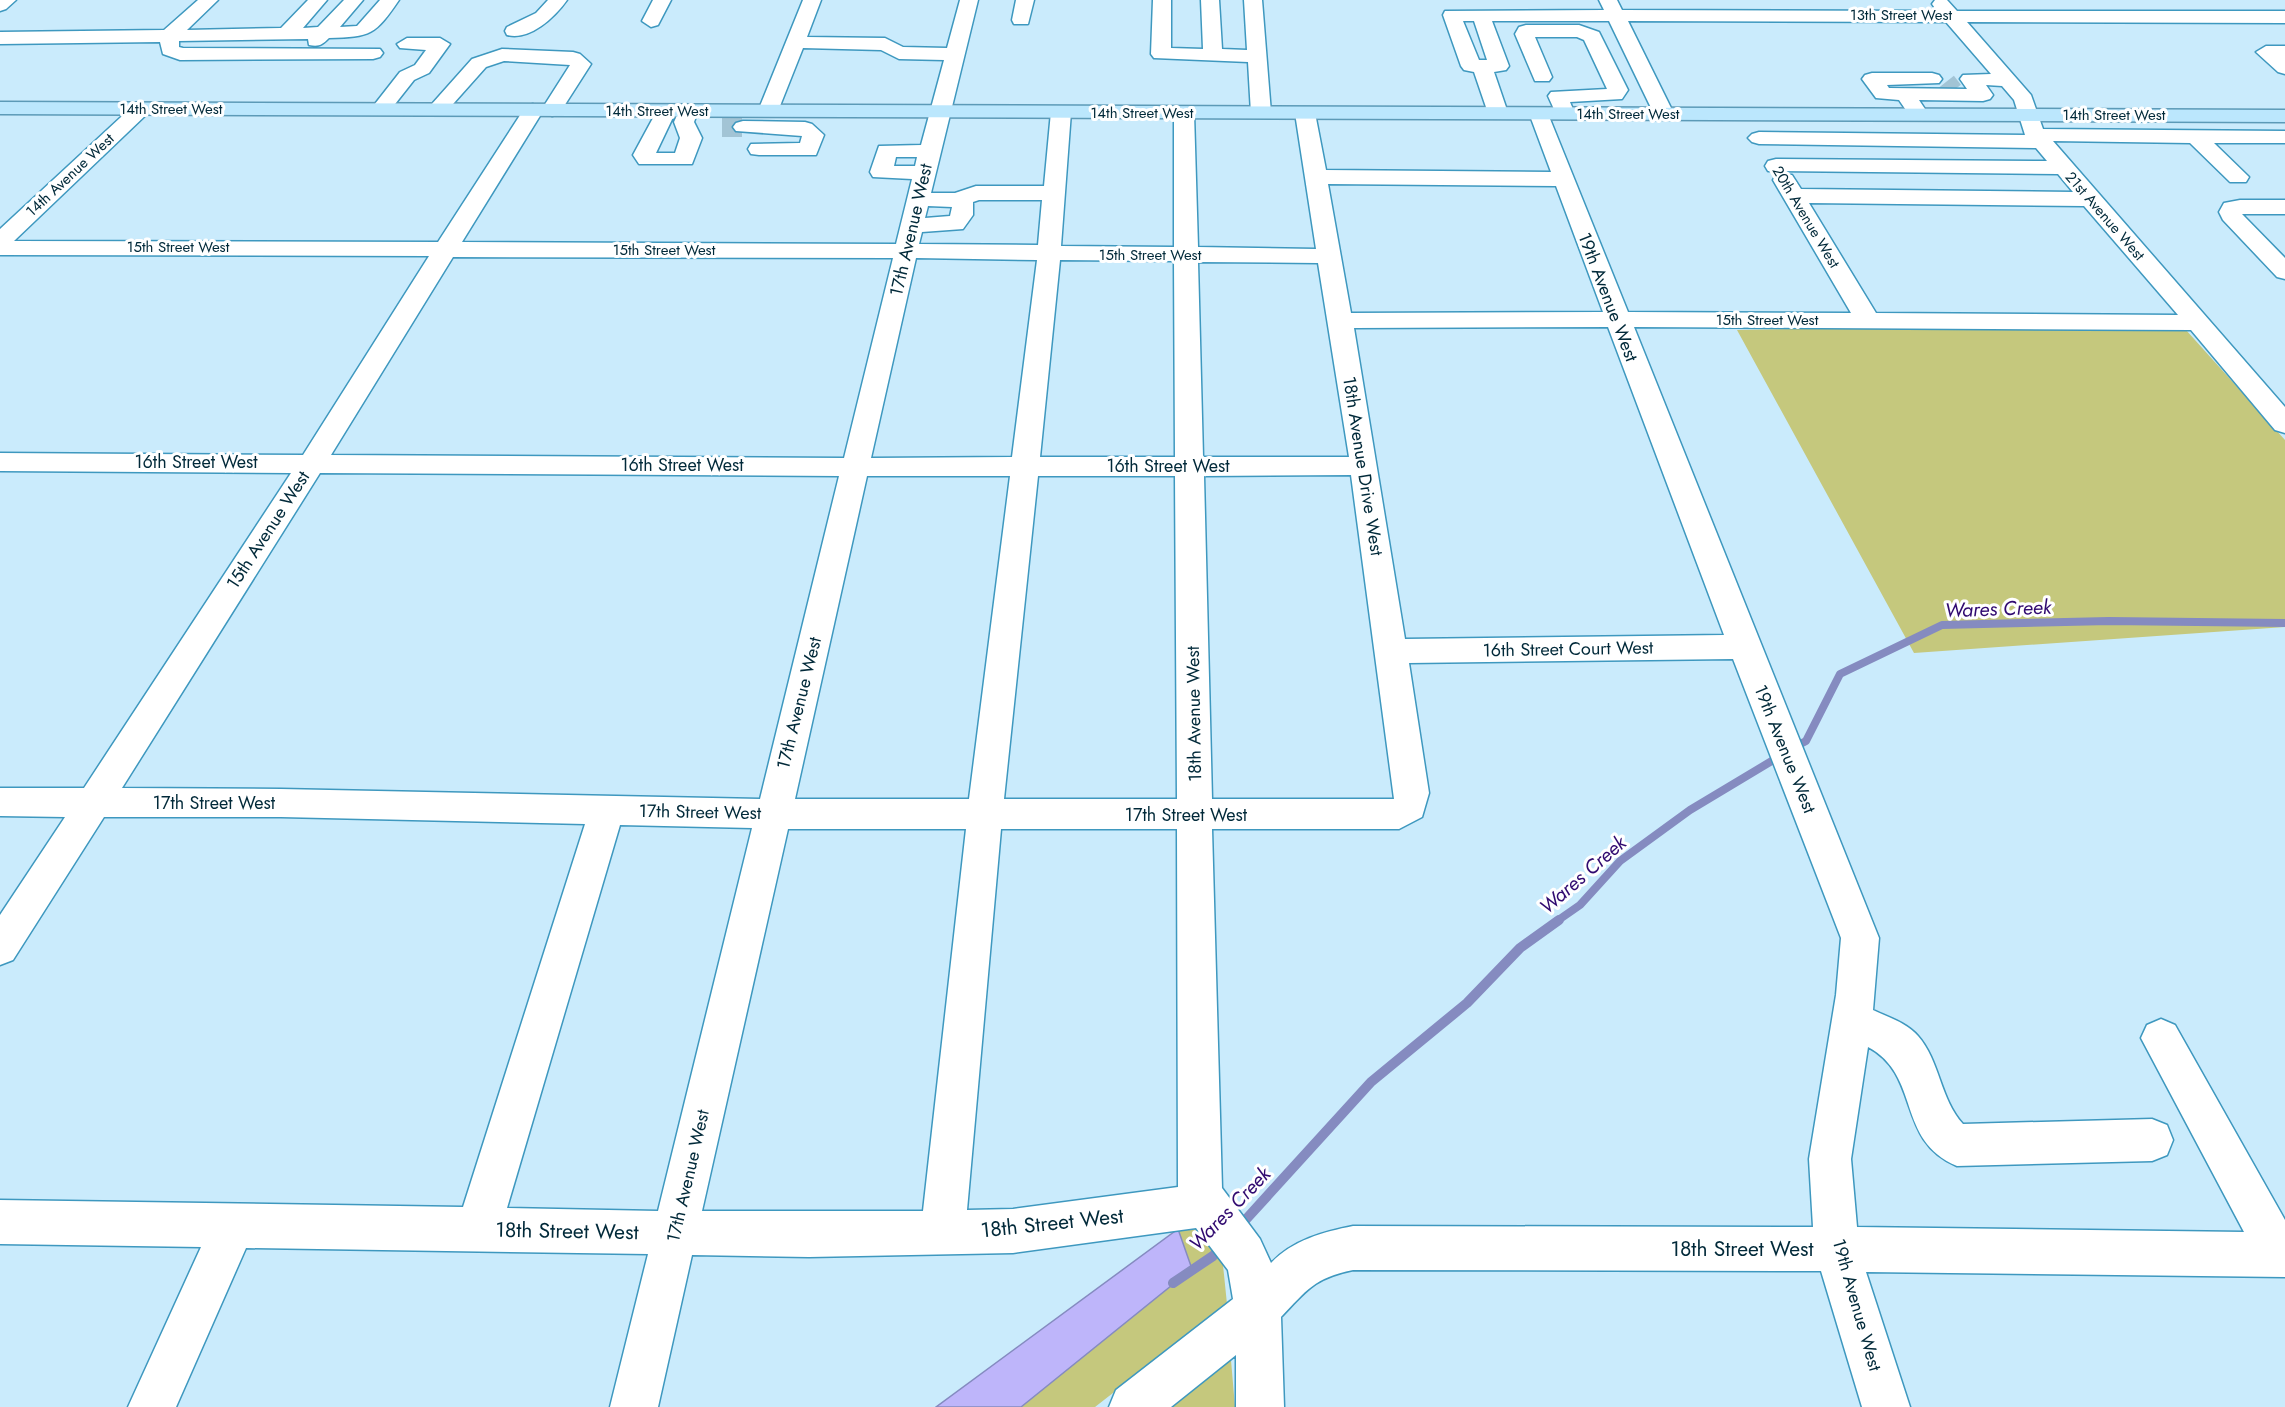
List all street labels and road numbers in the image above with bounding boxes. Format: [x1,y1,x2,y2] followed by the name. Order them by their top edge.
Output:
[1850,4,1953,26] street label: 13th Street West
[120,98,223,120] street label: 14th Street West
[606,100,709,122] street label: 14th Street West
[1091,102,1194,124] street label: 14th Street West
[1577,103,1680,125] street label: 14th Street West
[2063,104,2166,126] street label: 14th Street West
[21,128,119,222] street label: 14th Avenue West
[883,160,939,299] street label: 17th Avenue West
[1767,162,1845,273] street label: 20th Avenue West
[2060,167,2150,266] street label: 21st Avenue West
[1571,229,1645,366] street label: 19th Avenue West
[127,236,230,258] street label: 15th Street West
[613,239,716,261] street label: 15th Street West
[1099,244,1202,266] street label: 15th Street West
[1716,309,1819,331] street label: 15th Street West
[1336,374,1390,558] street label: 18th Avenue Drive West
[134,449,258,475] street label: 16th Street West
[620,452,744,478] street label: 16th Street West
[1106,453,1230,479] street label: 16th Street West
[220,465,316,594] street label: 15th Avenue West
[770,634,828,772] street label: 17th Avenue West
[1482,635,1654,663] street label: 16th Street Court West
[1180,645,1208,782] street label: 18th Avenue West
[1747,681,1823,818] street label: 19th Avenue West
[153,790,276,816] street label: 17th Street West
[639,798,762,826] street label: 17th Street West
[1125,802,1248,828] street label: 17th Street West
[660,1106,716,1245] street label: 17th Avenue West
[979,1201,1125,1245] street label: 18th Street West
[495,1215,639,1247] street label: 18th Street West
[1670,1234,1814,1264] street label: 18th Street West
[1826,1236,1888,1375] street label: 19th Avenue West

